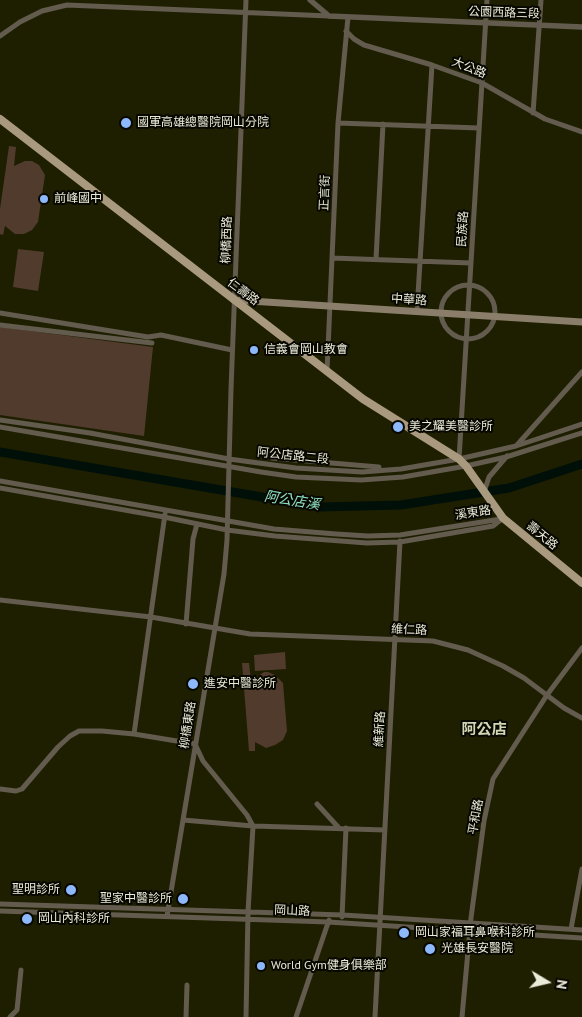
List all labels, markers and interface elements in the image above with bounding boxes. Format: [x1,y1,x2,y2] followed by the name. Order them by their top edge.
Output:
[468,5,540,21] street label: 公園西路三段
[450,55,488,81] street label: 大公路
[119,116,133,130] marker: 國軍高雄總醫院岡山分院
[137,116,269,130] place label: 國軍高雄總醫院岡山分院
[317,175,333,211] street label: 正言街
[54,192,102,206] place label: 前峰國中
[38,193,50,205] marker: 前峰國中
[455,211,471,247] street label: 民族路
[219,216,235,264] street label: 柳橋西路
[224,275,262,309] street label: 仁壽路
[391,292,427,308] street label: 中華路
[264,343,348,357] place label: 信義會岡山教會
[248,344,260,356] marker: 信義會岡山教會
[391,420,405,434] marker: 美之耀美醫診所
[409,420,493,434] place label: 美之耀美醫診所
[256,445,330,467] street label: 阿公店路二段
[263,488,321,514] water label: 阿公店溪
[454,503,492,523] street label: 溪東路
[523,519,561,553] street label: 壽天路
[391,622,427,638] street label: 維仁路
[186,677,200,691] marker: 進安中醫診所
[204,677,276,691] place label: 進安中醫診所
[177,700,199,750] street label: 柳橋東路
[372,711,388,747] street label: 維新路
[462,721,506,739] district label: 阿公店
[466,798,486,836] street label: 平和路
[12,883,60,897] place label: 聖明診所
[64,883,78,897] marker: 聖明診所
[100,892,172,906] place label: 聖家中醫診所
[176,892,190,906] marker: 聖家中醫診所
[274,903,310,919] street label: 岡山路
[20,912,34,926] marker: 岡山內科診所
[38,912,110,926] place label: 岡山內科診所
[397,926,411,940] marker: 岡山家福耳鼻喉科診所
[415,926,535,940] place label: 岡山家福耳鼻喉科診所
[423,942,437,956] marker: 光雄長安醫院
[441,942,513,956] place label: 光雄長安醫院
[522,957,572,1007] north arrow
[271,959,387,973] place label: World Gym健身俱樂部
[255,960,267,972] marker: World Gym健身俱樂部
[552,978,571,990] text: N

